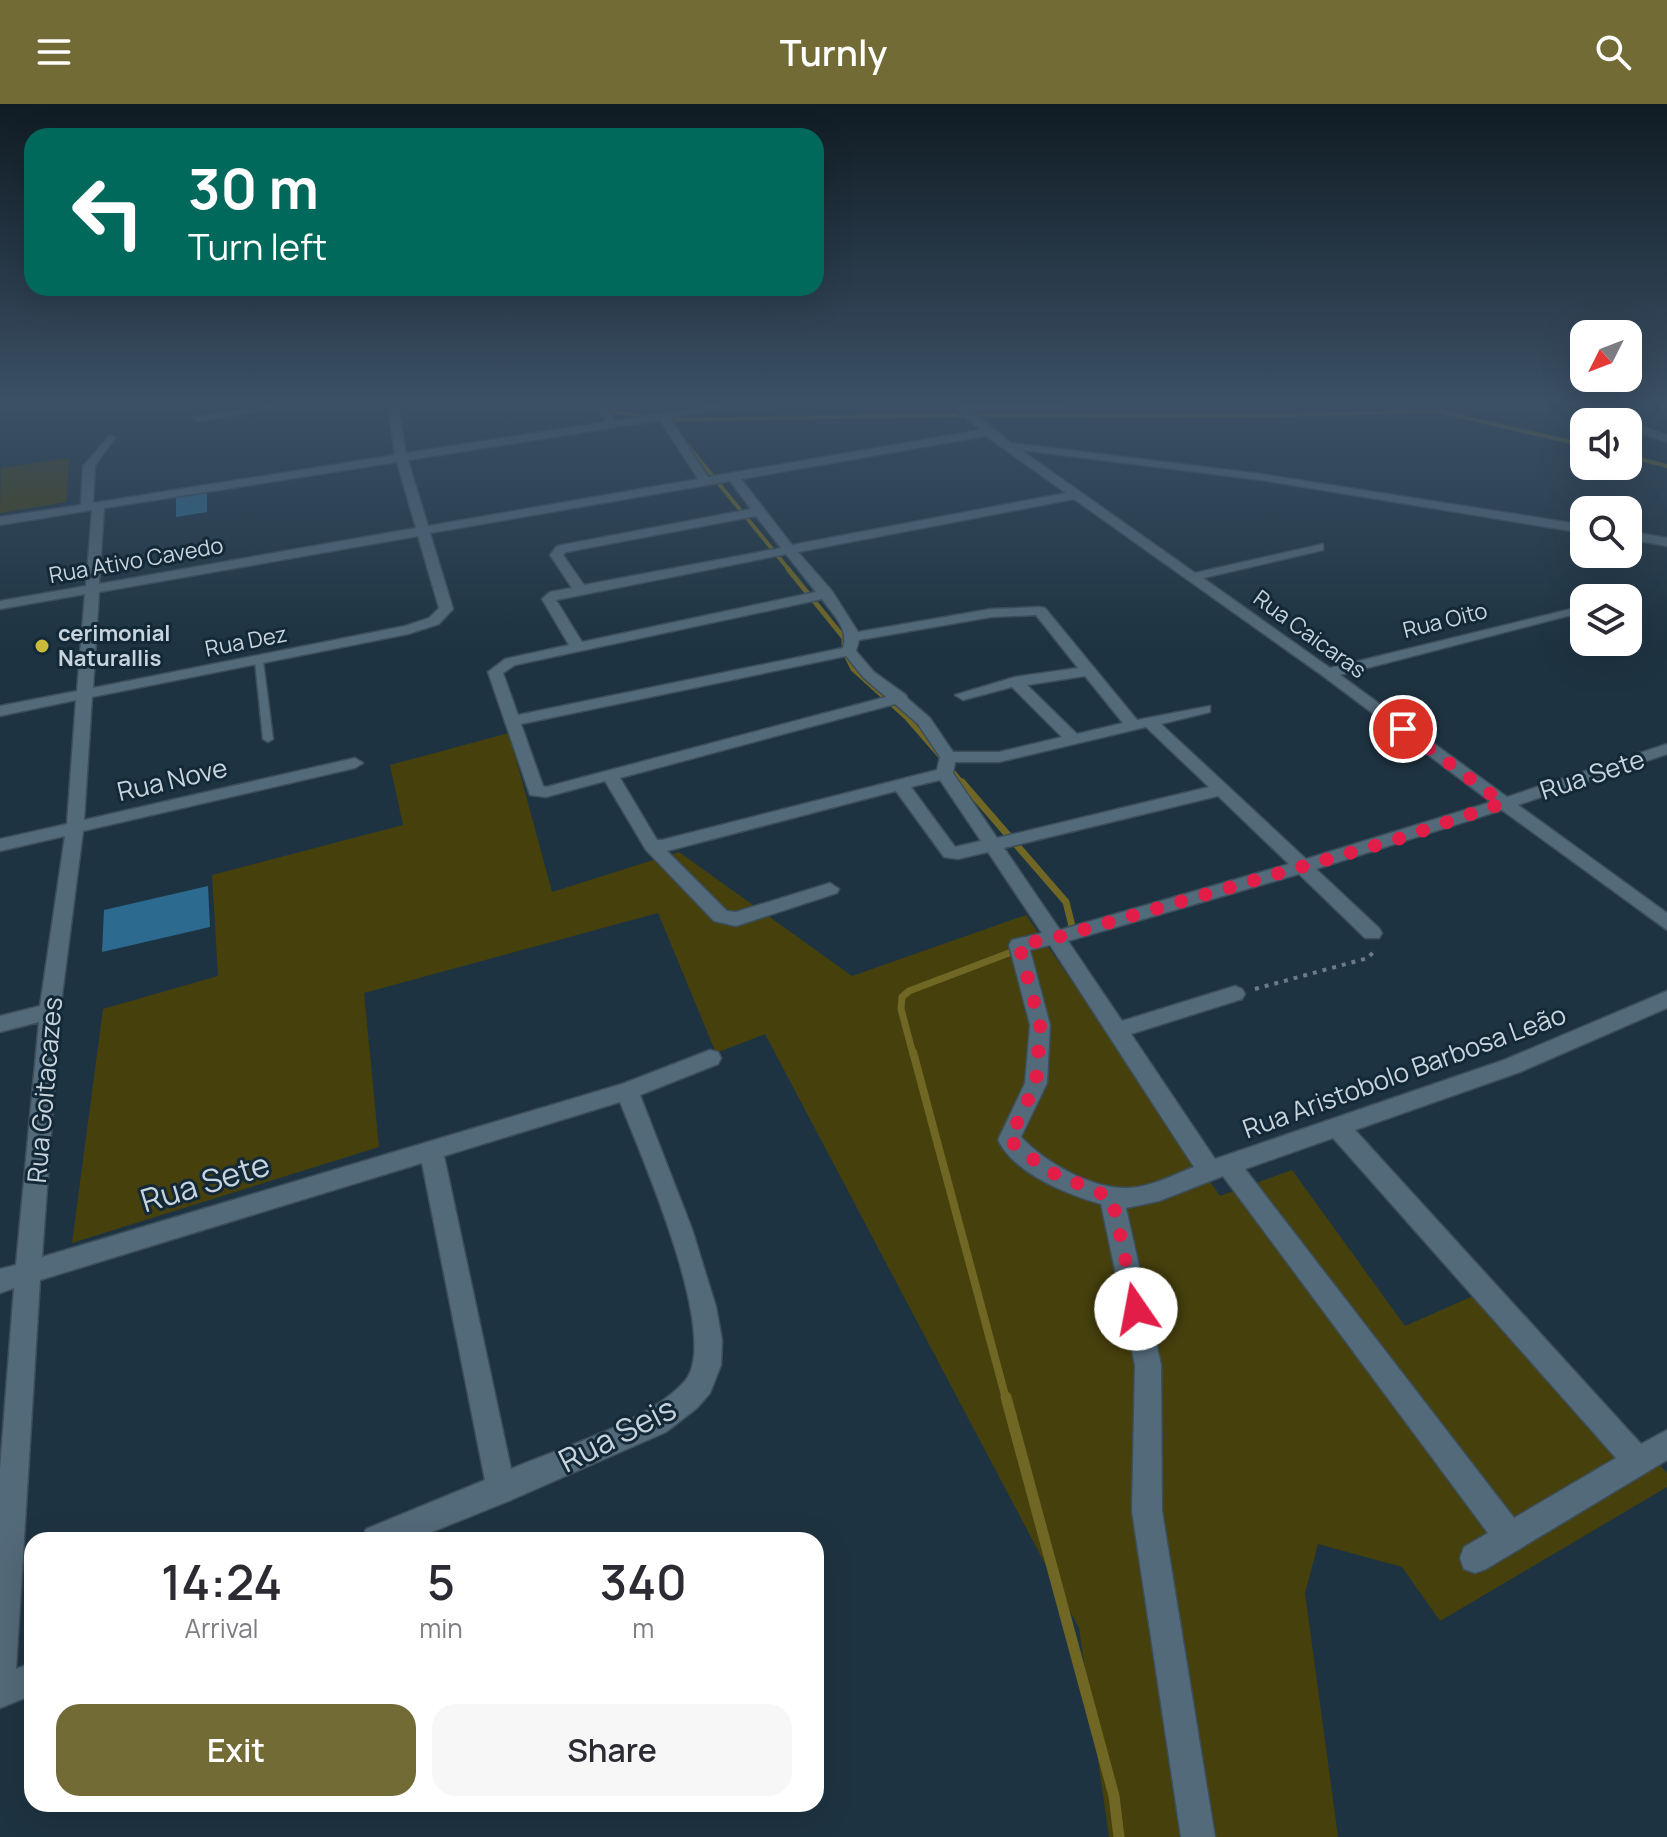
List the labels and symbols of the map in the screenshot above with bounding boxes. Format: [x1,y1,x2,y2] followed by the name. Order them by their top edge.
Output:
[1570,320,1642,392] north arrow
[47,530,225,590] street label: Rua Ativo Cavedo
[1248,583,1372,685] street label: Rua Caicaras
[1400,595,1490,645] street label: Rua Oito
[58,618,171,673] place label: cerimonial Naturallis
[202,618,290,664] street label: Rua Dez
[33,637,51,655] marker: cerimonial Naturallis
[1369,695,1437,763] pin
[1535,740,1649,808] street label: Rua Sete
[113,749,231,809] street label: Rua Nove
[18,996,70,1184] street label: Rua Goitacazes
[1237,996,1571,1146] street label: Rua Aristobolo Barbosa Leão
[135,1142,275,1222] street label: Rua Sete
[1094,1267,1178,1351] position arrow
[551,1386,683,1482] street label: Rua Seis

